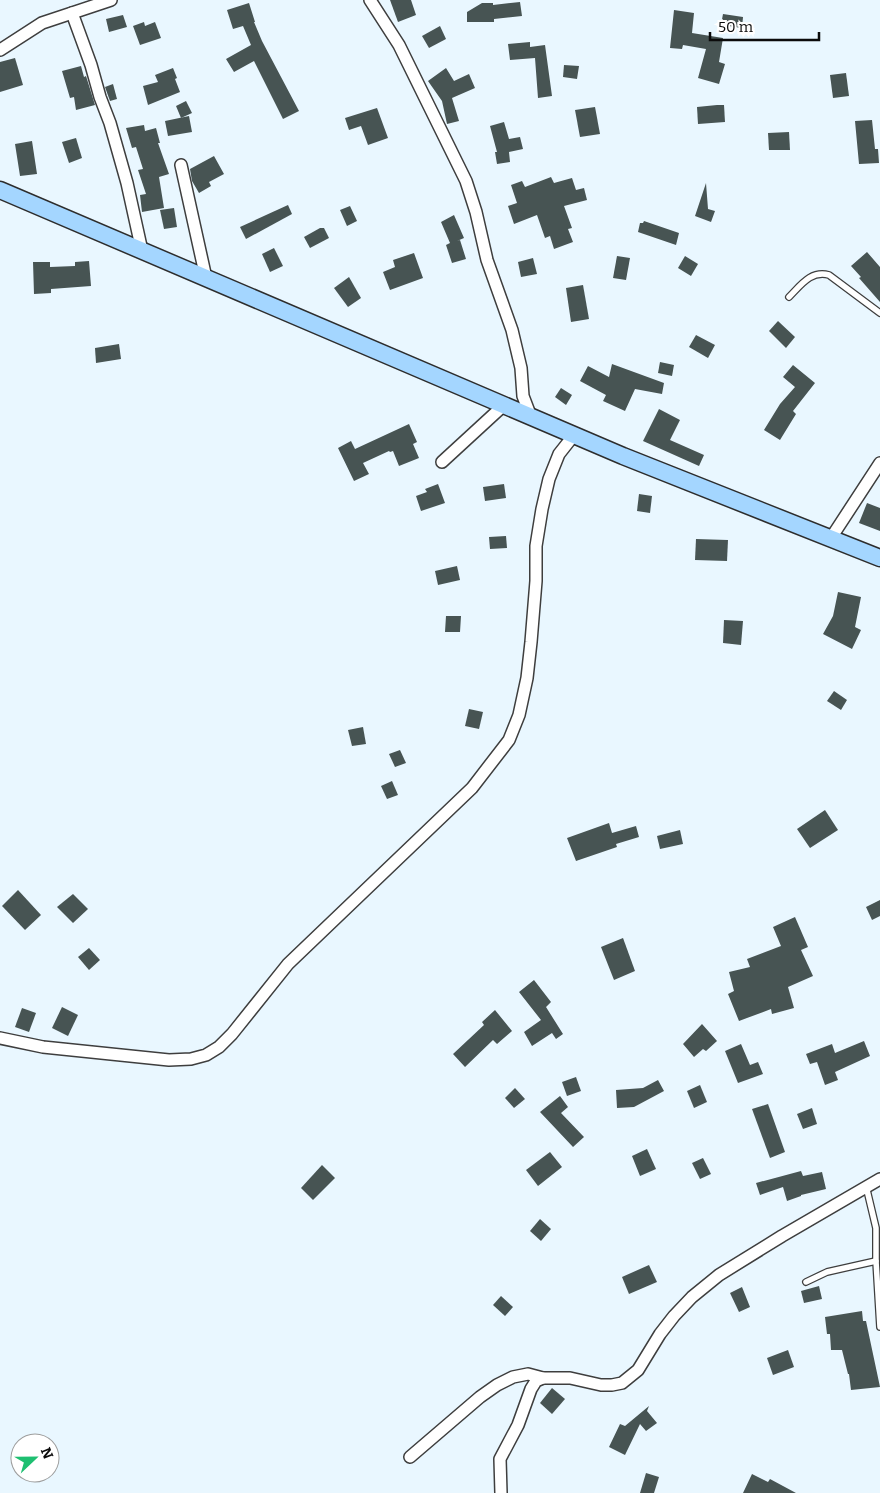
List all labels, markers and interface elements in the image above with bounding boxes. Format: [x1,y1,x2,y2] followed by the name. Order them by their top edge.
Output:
[710,10,819,42] scale bar
[718,18,754,36] text: 50 m
[10,1433,60,1483] north arrow
[37,1445,57,1462] text: N

